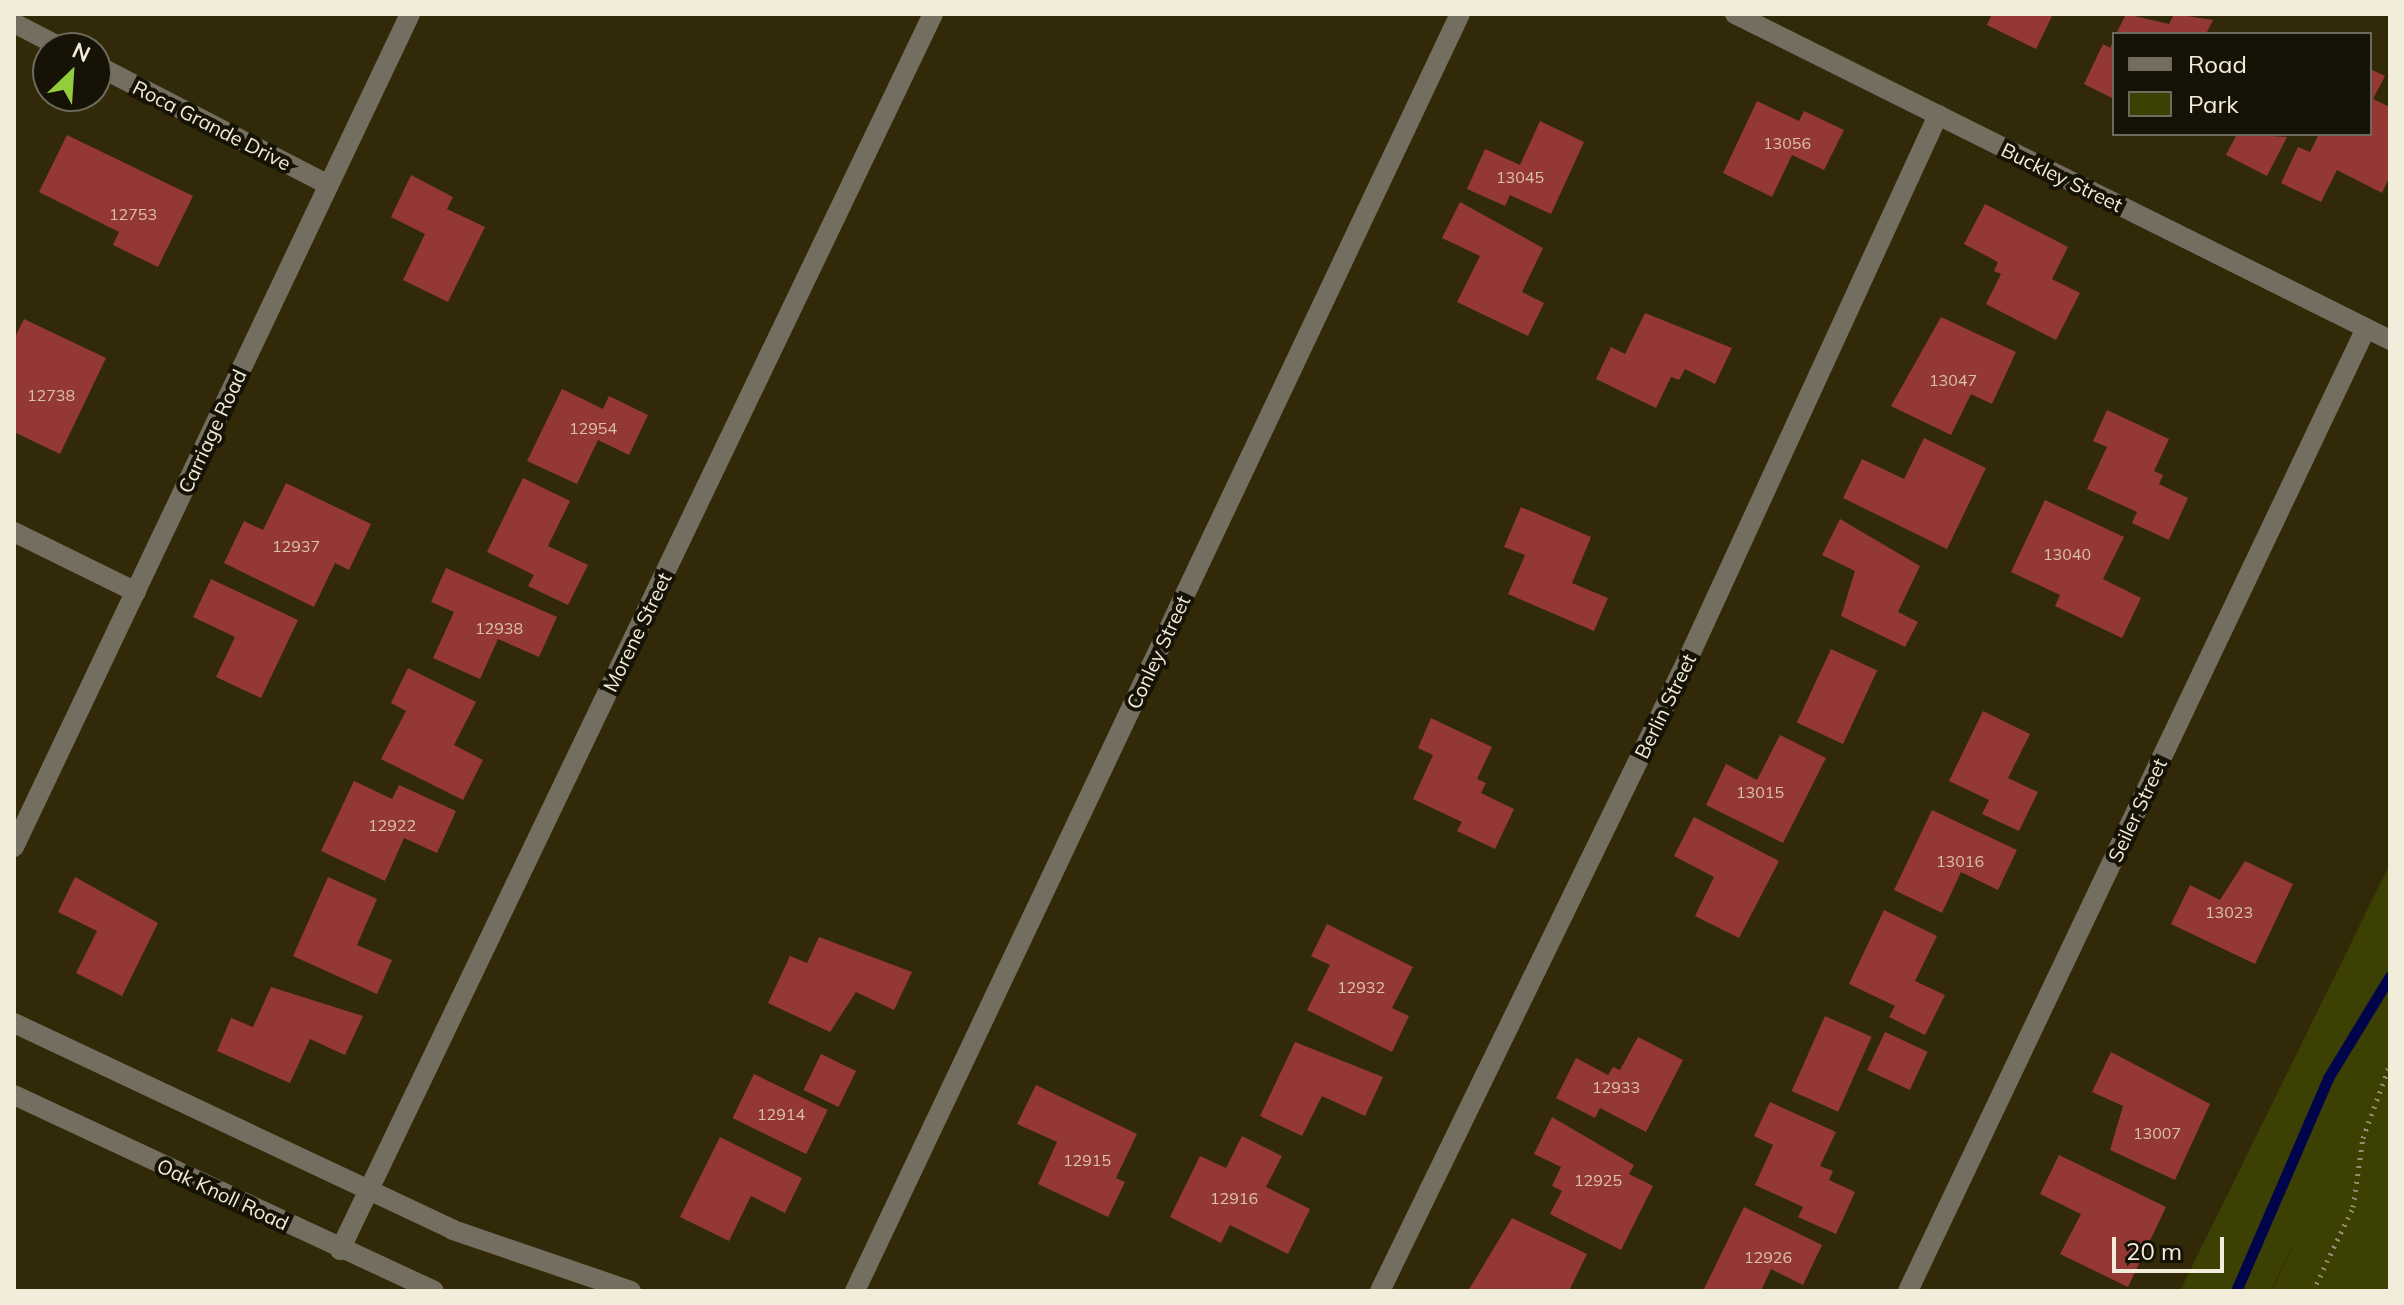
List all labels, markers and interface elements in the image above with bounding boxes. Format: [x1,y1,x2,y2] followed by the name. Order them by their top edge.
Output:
[32,32,112,112] north arrow
[2112,32,2372,136] legend
[68,36,95,68] text: N
[2188,49,2247,79] text: Road
[129,75,295,175] street label: Roca Grande Drive
[2188,89,2239,119] text: Park
[1763,133,1811,153] house number: 13056
[1997,137,2127,217] street label: Buckley Street
[1496,167,1544,187] house number: 13045
[109,204,157,224] house number: 12753
[173,365,251,497] street label: Carriage Road
[1929,370,1977,390] house number: 13047
[27,385,75,405] house number: 12738
[569,418,617,438] house number: 12954
[272,536,320,556] house number: 12937
[2043,544,2091,564] house number: 13040
[598,568,676,696] street label: Morene Street
[1121,591,1195,713] street label: Conley Street
[475,618,523,638] house number: 12938
[1629,650,1701,762] street label: Berlin Street
[2103,754,2171,866] street label: Seiler Street
[1736,782,1784,802] house number: 13015
[368,815,416,835] house number: 12922
[1936,851,1984,871] house number: 13016
[2205,902,2253,922] house number: 13023
[1337,977,1385,997] house number: 12932
[1592,1077,1640,1097] house number: 12933
[757,1104,805,1124] house number: 12914
[2133,1123,2181,1143] house number: 13007
[1063,1150,1111,1170] house number: 12915
[153,1153,293,1235] street label: Oak Knoll Road
[1574,1170,1622,1190] house number: 12925
[1210,1188,1258,1208] house number: 12916
[2116,1221,2228,1271] scale bar
[2126,1236,2182,1266] text: 20 m
[1744,1247,1792,1267] house number: 12926

